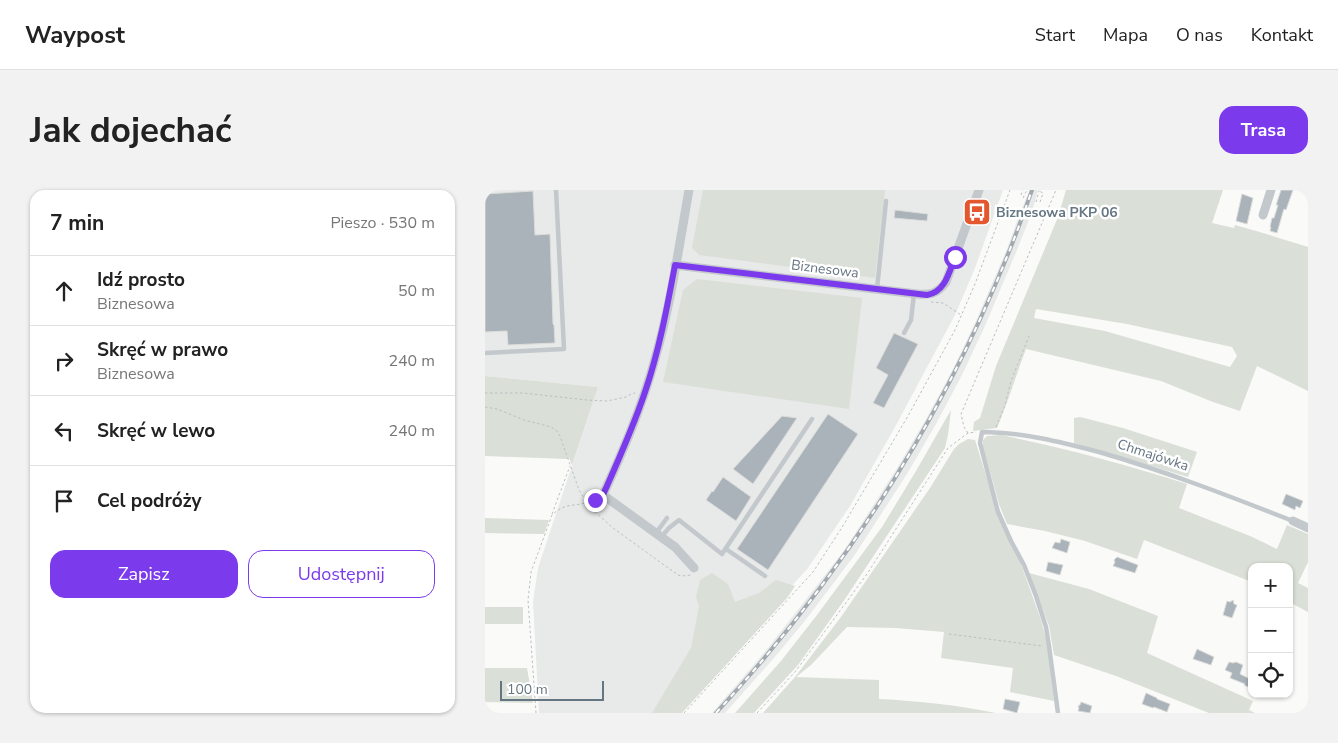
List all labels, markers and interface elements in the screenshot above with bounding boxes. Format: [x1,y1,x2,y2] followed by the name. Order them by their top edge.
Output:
[25,19,125,51] text: Waypost
[1035,23,1075,47] text: Start
[1103,23,1148,47] text: Mapa
[1176,23,1223,47] text: O nas
[1251,23,1313,47] text: Kontakt
[1219,106,1308,154] button: Trasa
[30,107,232,154] text: Jak dojechać
[962,197,992,227] bus stop icon: Biznesowa PKP 06
[996,203,1118,222] place label: Biznesowa PKP 06
[50,209,104,237] text: 7 min
[330,212,435,234] text: Pieszo · 530 m
[944,246,967,269] route start
[790,255,860,283] street label: Biznesowa
[97,267,185,293] text: Idź prosto
[50,277,78,305] icon: ahead
[398,280,435,302] text: 50 m
[97,293,175,315] text: Biznesowa
[97,337,228,363] text: Skręć w prawo
[50,347,78,375] icon: right
[388,350,435,372] text: 240 m
[97,363,175,385] text: Biznesowa
[50,417,78,445] icon: left
[97,418,215,444] text: Skręć w lewo
[388,420,435,442] text: 240 m
[1115,435,1191,475] street label: Chmajówka
[50,487,78,515] icon: arrive
[97,488,201,514] text: Cel podróży
[584,489,607,512] route end
[50,550,238,598] button: Zapisz
[248,550,435,598] button: Udostępnij
[1248,563,1293,698] map controls
[1248,563,1293,608] button: +
[1248,608,1293,653] button: −
[1248,653,1293,698] button: locate
[500,678,604,701] scale bar
[507,680,548,699] text: 100 m

